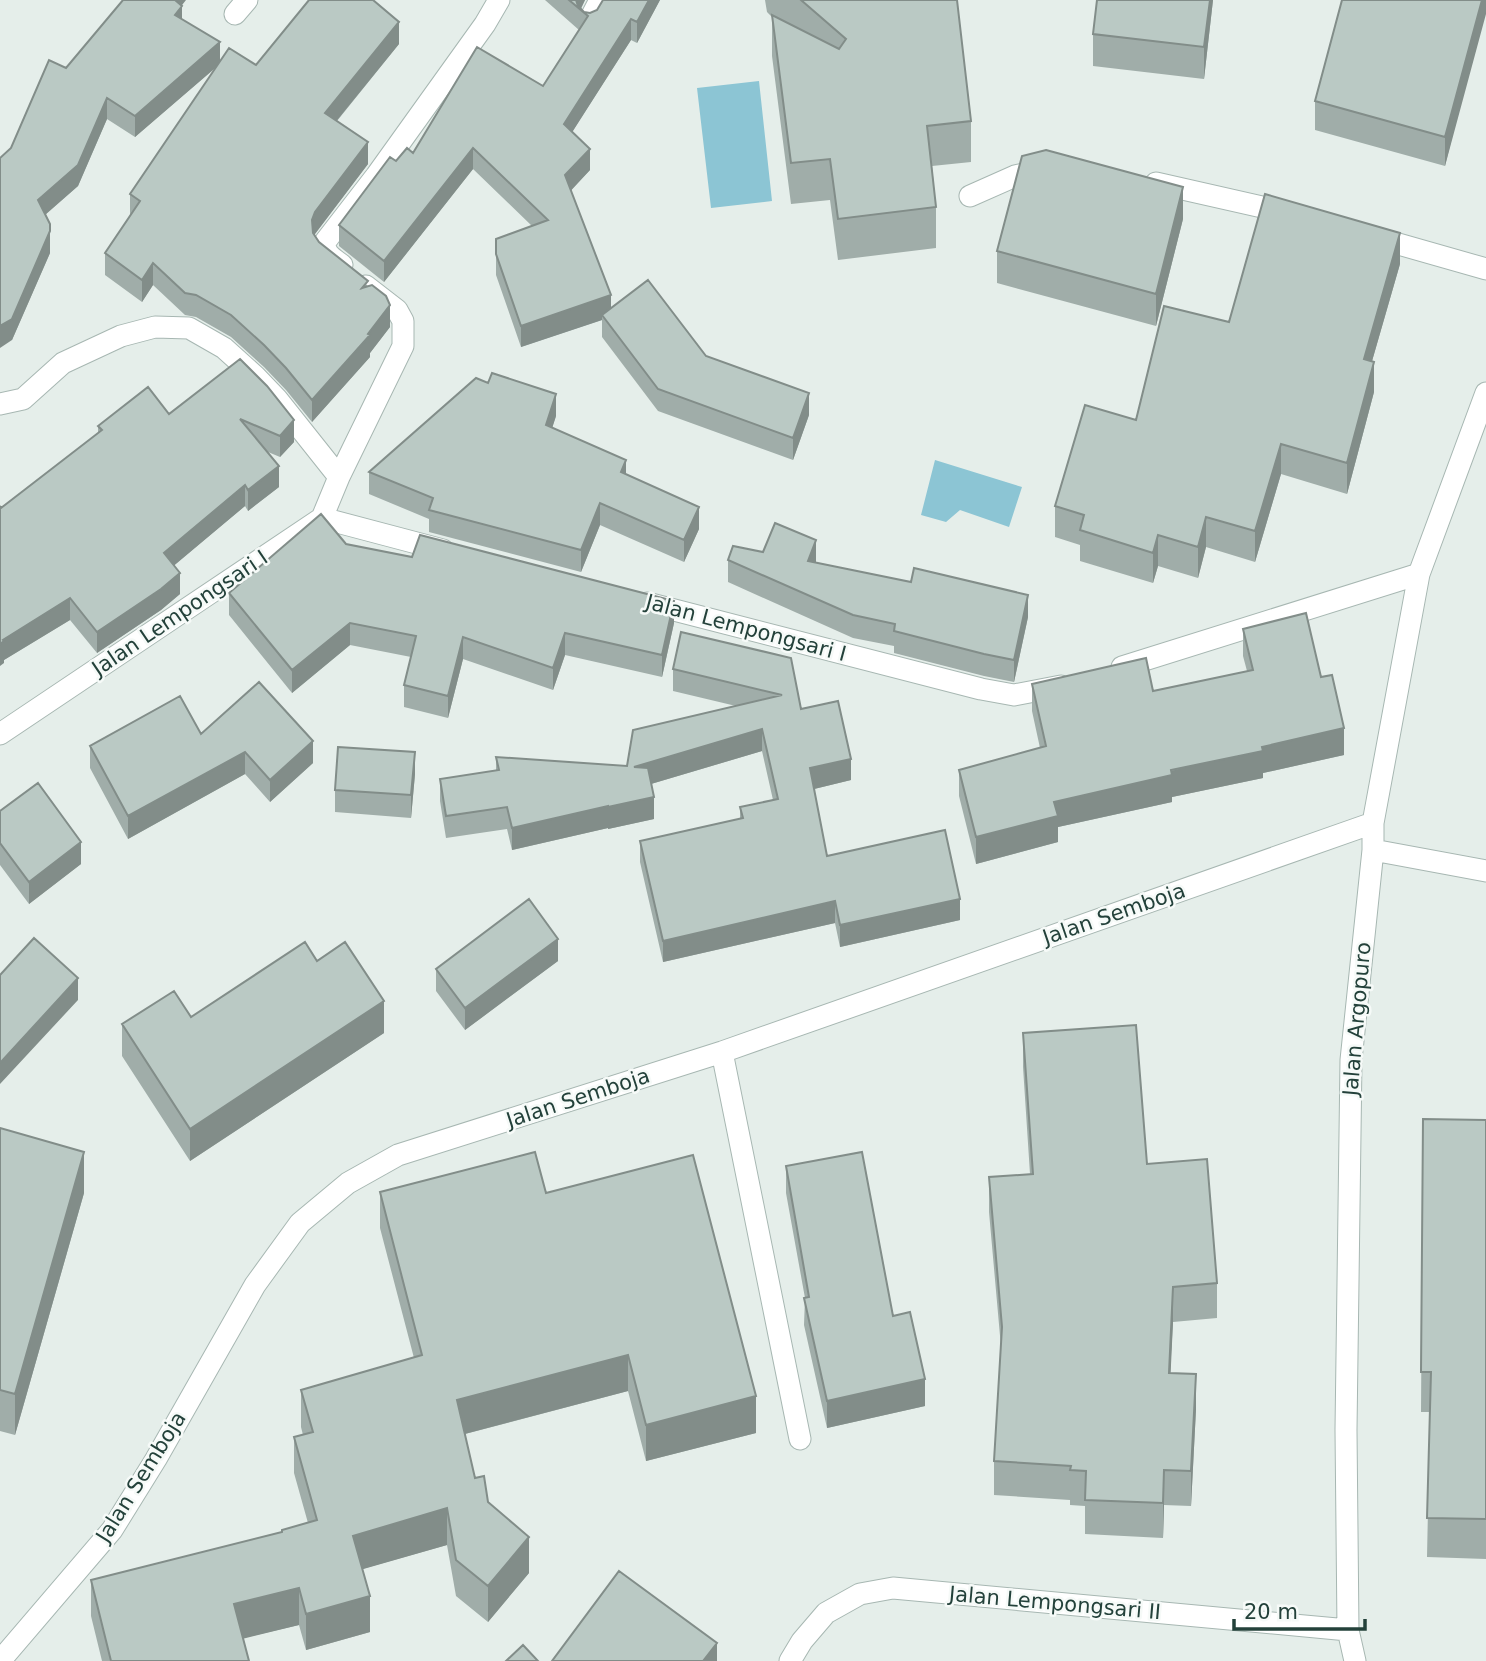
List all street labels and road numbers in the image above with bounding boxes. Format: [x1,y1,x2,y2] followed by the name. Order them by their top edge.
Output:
[86,545,272,682] street label: Jalan Lempongsari I
[641,589,849,666] street label: Jalan Lempongsari I
[1038,878,1189,950] street label: Jalan Semboja
[1338,941,1376,1099] street label: Jalan Argopuro
[501,1064,653,1133] street label: Jalan Semboja
[90,1407,191,1548] street label: Jalan Semboja
[946,1582,1162,1624] street label: Jalan Lempongsari II

